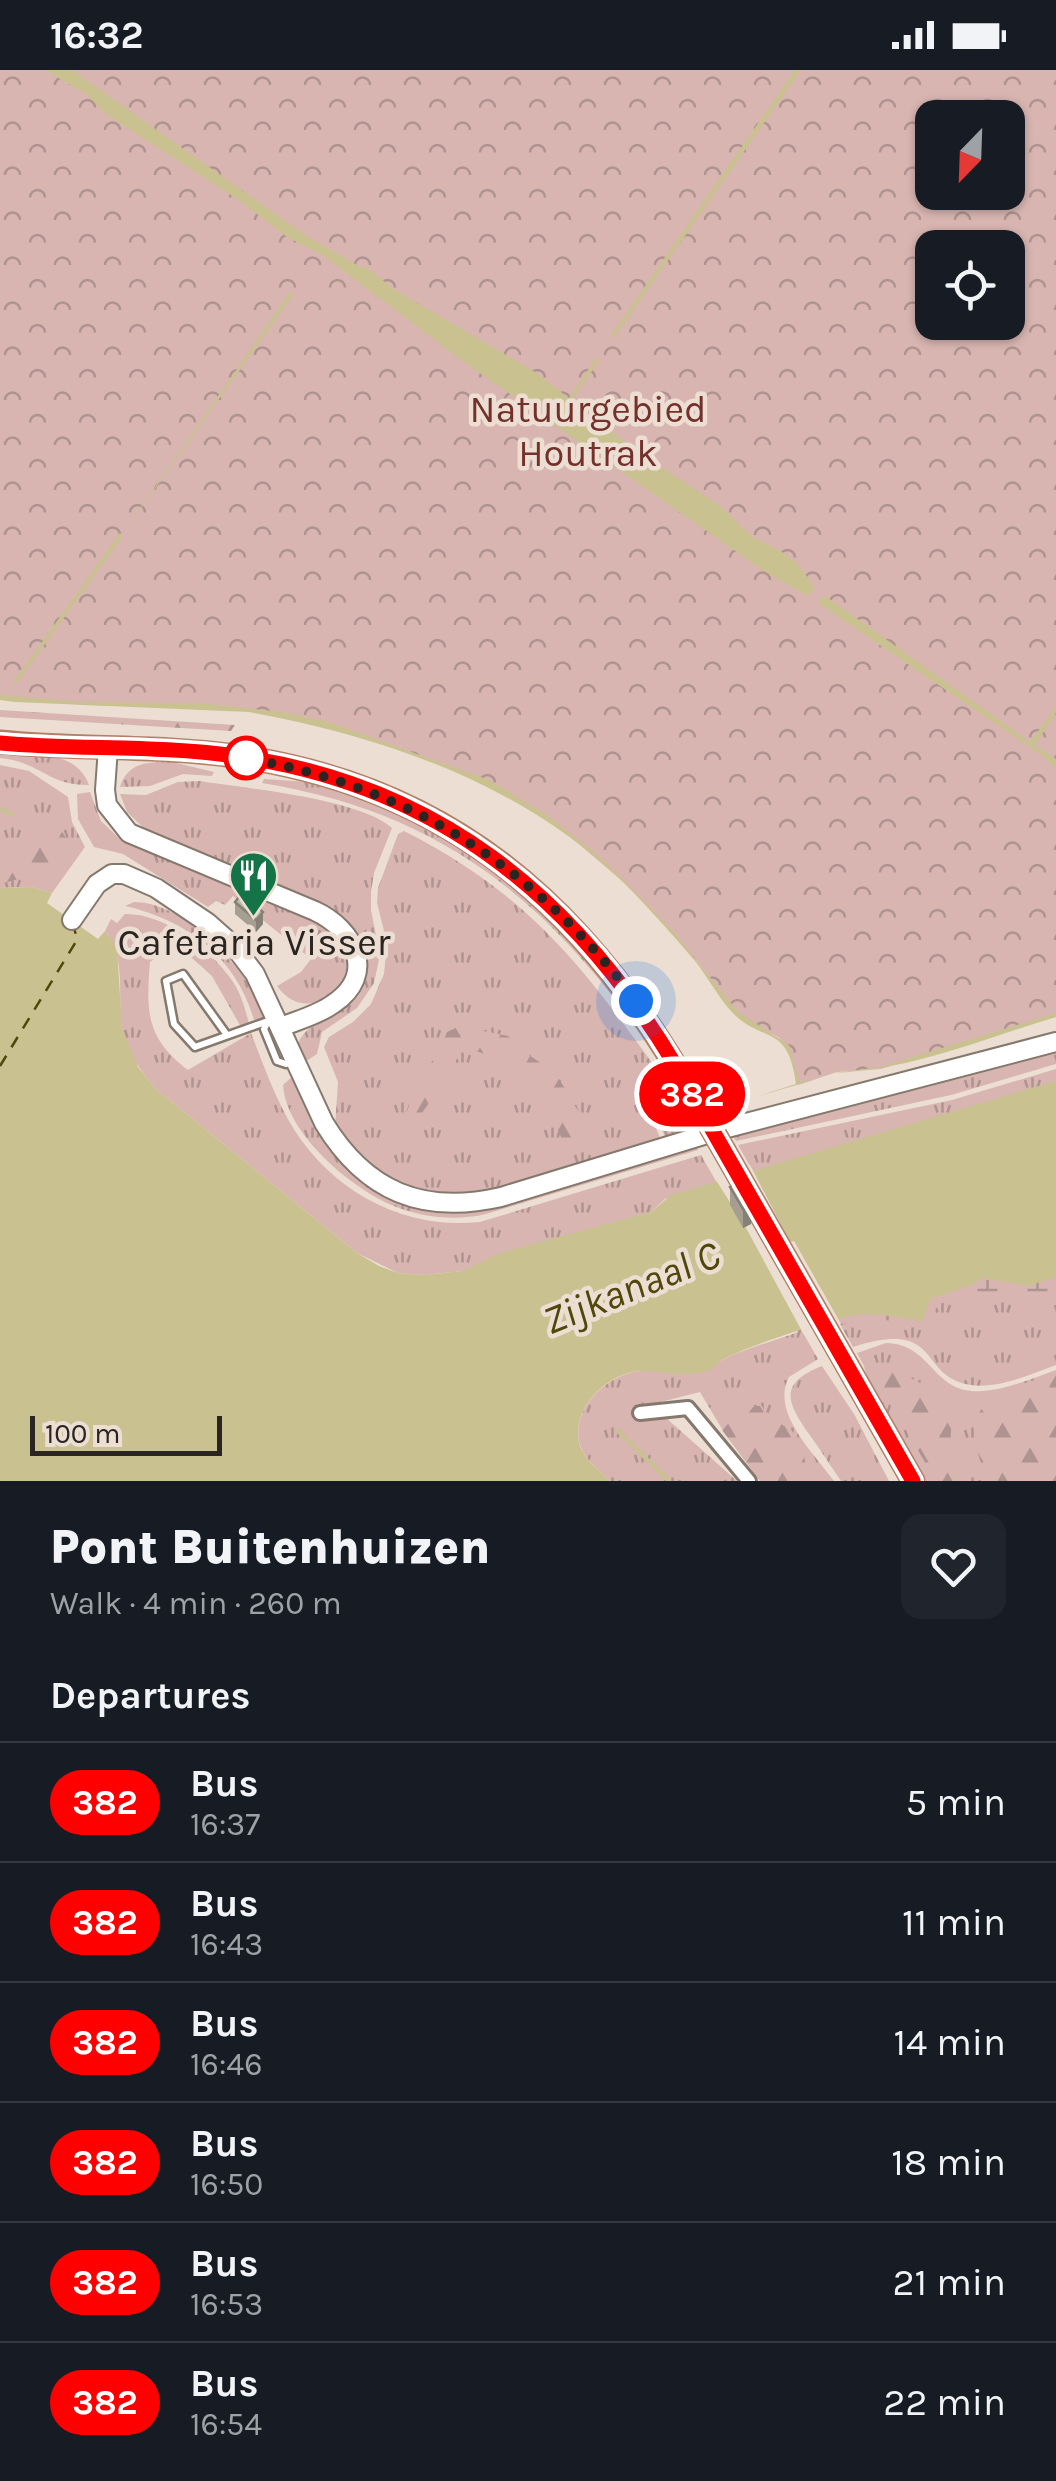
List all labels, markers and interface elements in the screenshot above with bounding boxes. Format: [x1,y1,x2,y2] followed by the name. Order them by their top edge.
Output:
[50,13,143,58] text: 16:32
[915,100,1025,210] north arrow
[915,100,1025,340] map controls
[915,230,1025,340] button: locate
[469,387,707,476] park label: Natuurgebied Houtrak
[225,737,267,779] unlabelled marker
[228,850,280,918] restaurant icon: Cafetaria Visser
[118,920,391,965] place label: Cafetaria Visser
[611,976,661,1026] your location
[634,1062,750,1126] line badge: 382
[659,1074,725,1115] text: 382
[536,1230,727,1344] water label: Zijkanaal C
[30,1411,222,1456] scale bar
[45,1417,120,1450] text: 100 m
[901,1514,1006,1619] button: heart
[50,1519,490,1575] text: Pont Buitenhuizen
[50,1585,342,1622] text: Walk · 4 min · 260 m
[50,1673,250,1718] text: Departures
[190,1761,259,1806] text: Bus
[906,1780,1006,1825] text: 5 min
[72,1782,138,1823] text: 382
[190,1806,260,1843] text: 16:37
[190,1881,259,1926] text: Bus
[902,1900,1006,1945] text: 11 min
[72,1902,138,1943] text: 382
[190,1926,263,1963] text: 16:43
[190,2001,259,2046] text: Bus
[893,2020,1006,2065] text: 14 min
[72,2022,138,2063] text: 382
[190,2046,262,2083] text: 16:46
[190,2121,259,2166] text: Bus
[891,2140,1006,2185] text: 18 min
[72,2142,138,2183] text: 382
[190,2166,263,2203] text: 16:50
[190,2241,259,2286] text: Bus
[893,2260,1006,2305] text: 21 min
[72,2262,138,2303] text: 382
[190,2286,263,2323] text: 16:53
[190,2361,259,2406] text: Bus
[883,2380,1006,2425] text: 22 min
[72,2382,138,2423] text: 382
[190,2406,262,2443] text: 16:54

